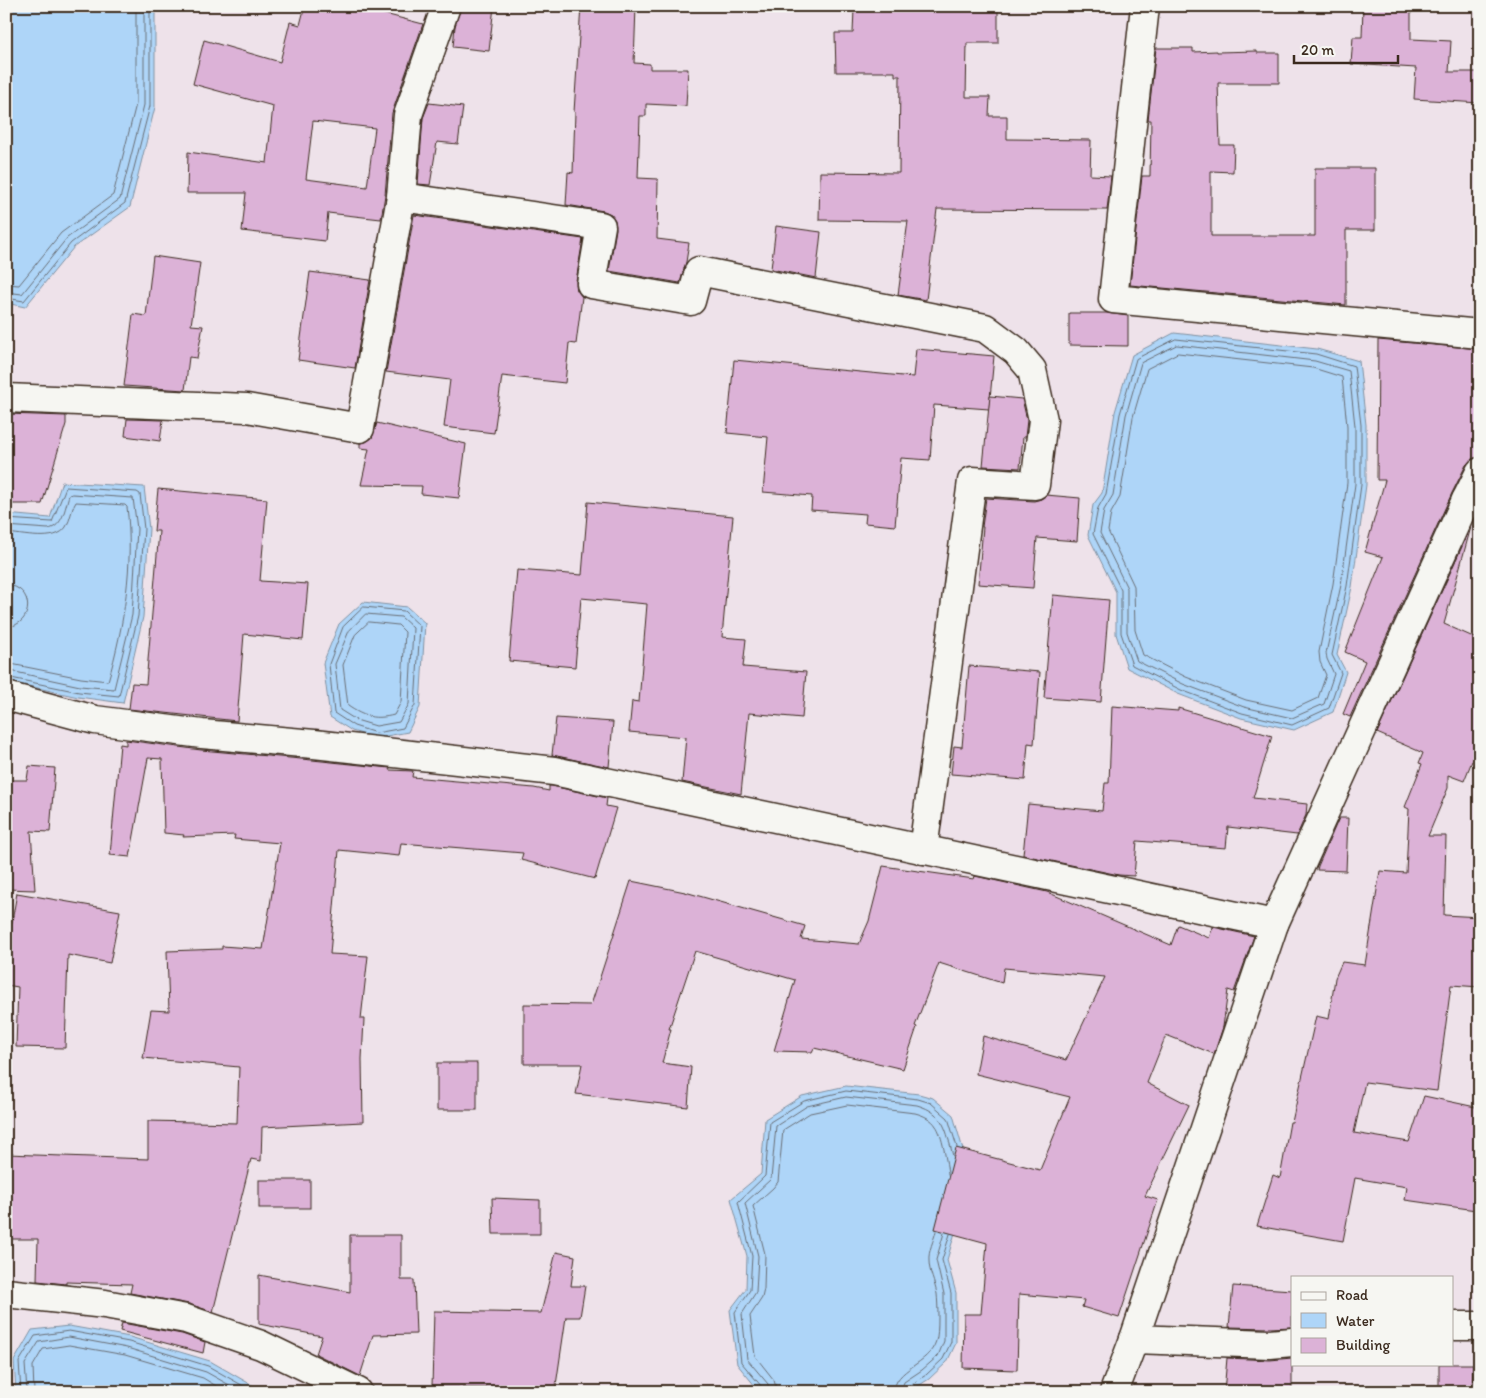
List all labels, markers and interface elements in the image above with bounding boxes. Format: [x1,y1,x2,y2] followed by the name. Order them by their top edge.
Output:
[1294,32,1397,64] scale bar
[1301,41,1335,59] text: 20 m
[1291,1276,1454,1366] legend
[1336,1286,1369,1304] text: Road
[1336,1312,1375,1330] text: Water
[1336,1336,1390,1354] text: Building

